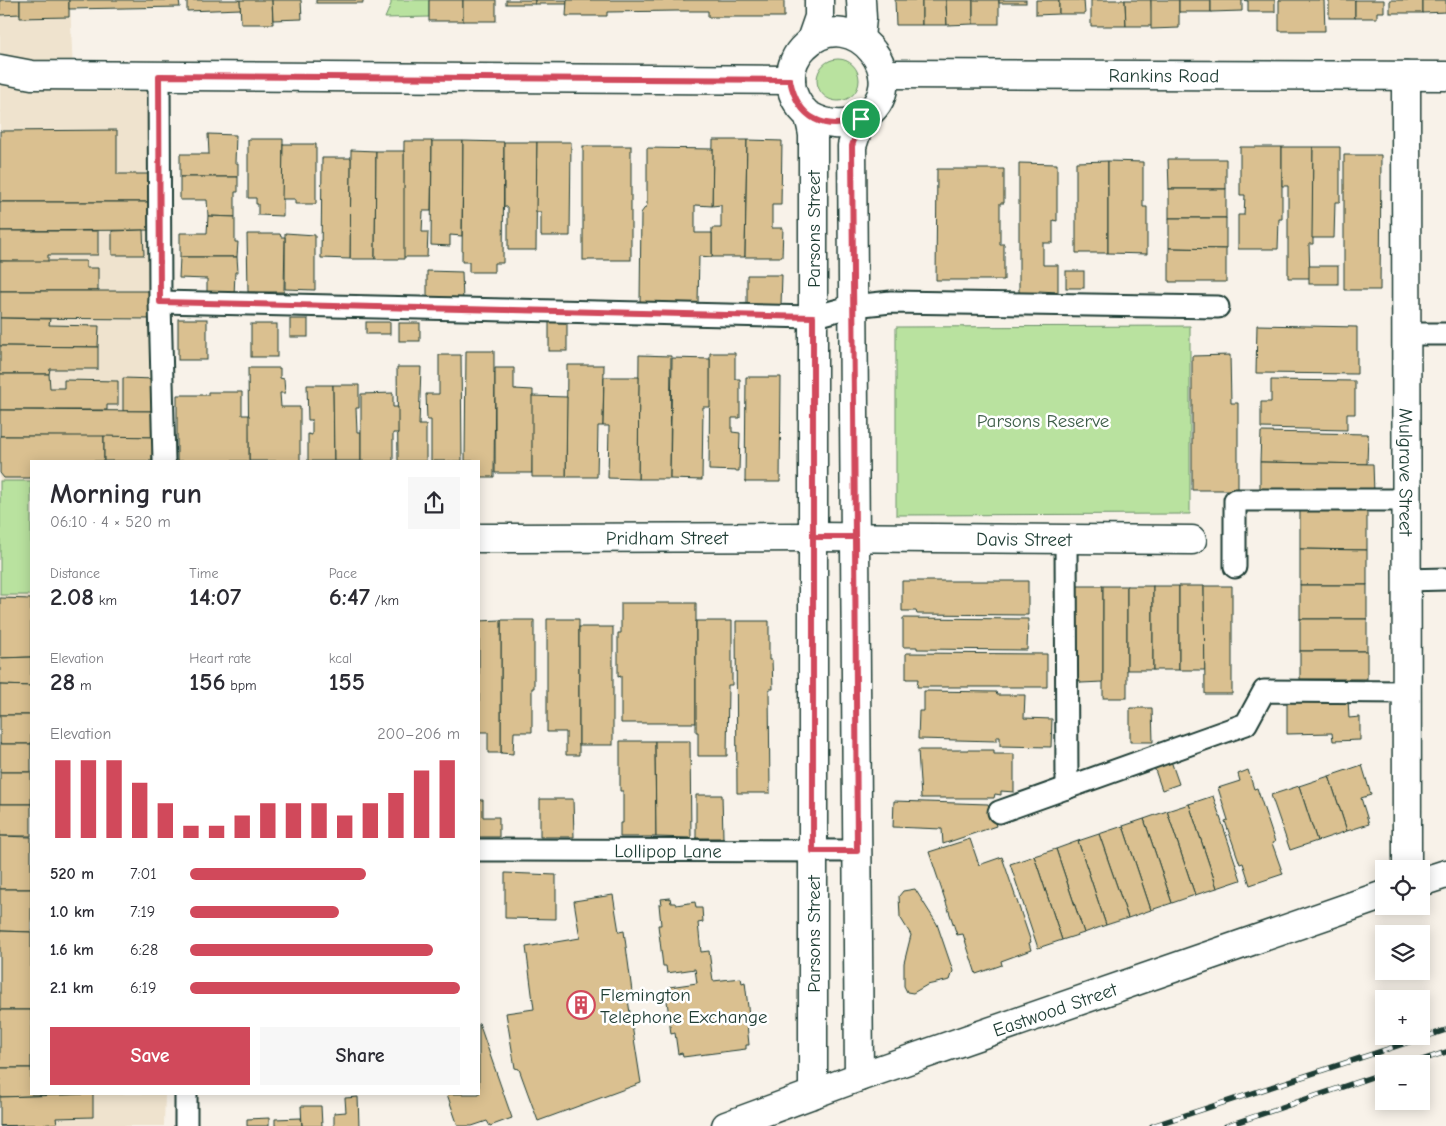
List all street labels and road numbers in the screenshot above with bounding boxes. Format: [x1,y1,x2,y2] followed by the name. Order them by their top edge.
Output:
[1109,65,1219,87] street label: Rankins Road
[803,170,825,288] street label: Parsons Street
[1394,408,1417,537] street label: Mulgrave Street
[606,527,729,550] street label: Pridham Street
[976,528,1073,551] street label: Davis Street
[614,840,722,863] street label: Lollipop Lane
[803,875,825,993] street label: Parsons Street
[990,978,1121,1042] street label: Eastwood Street

